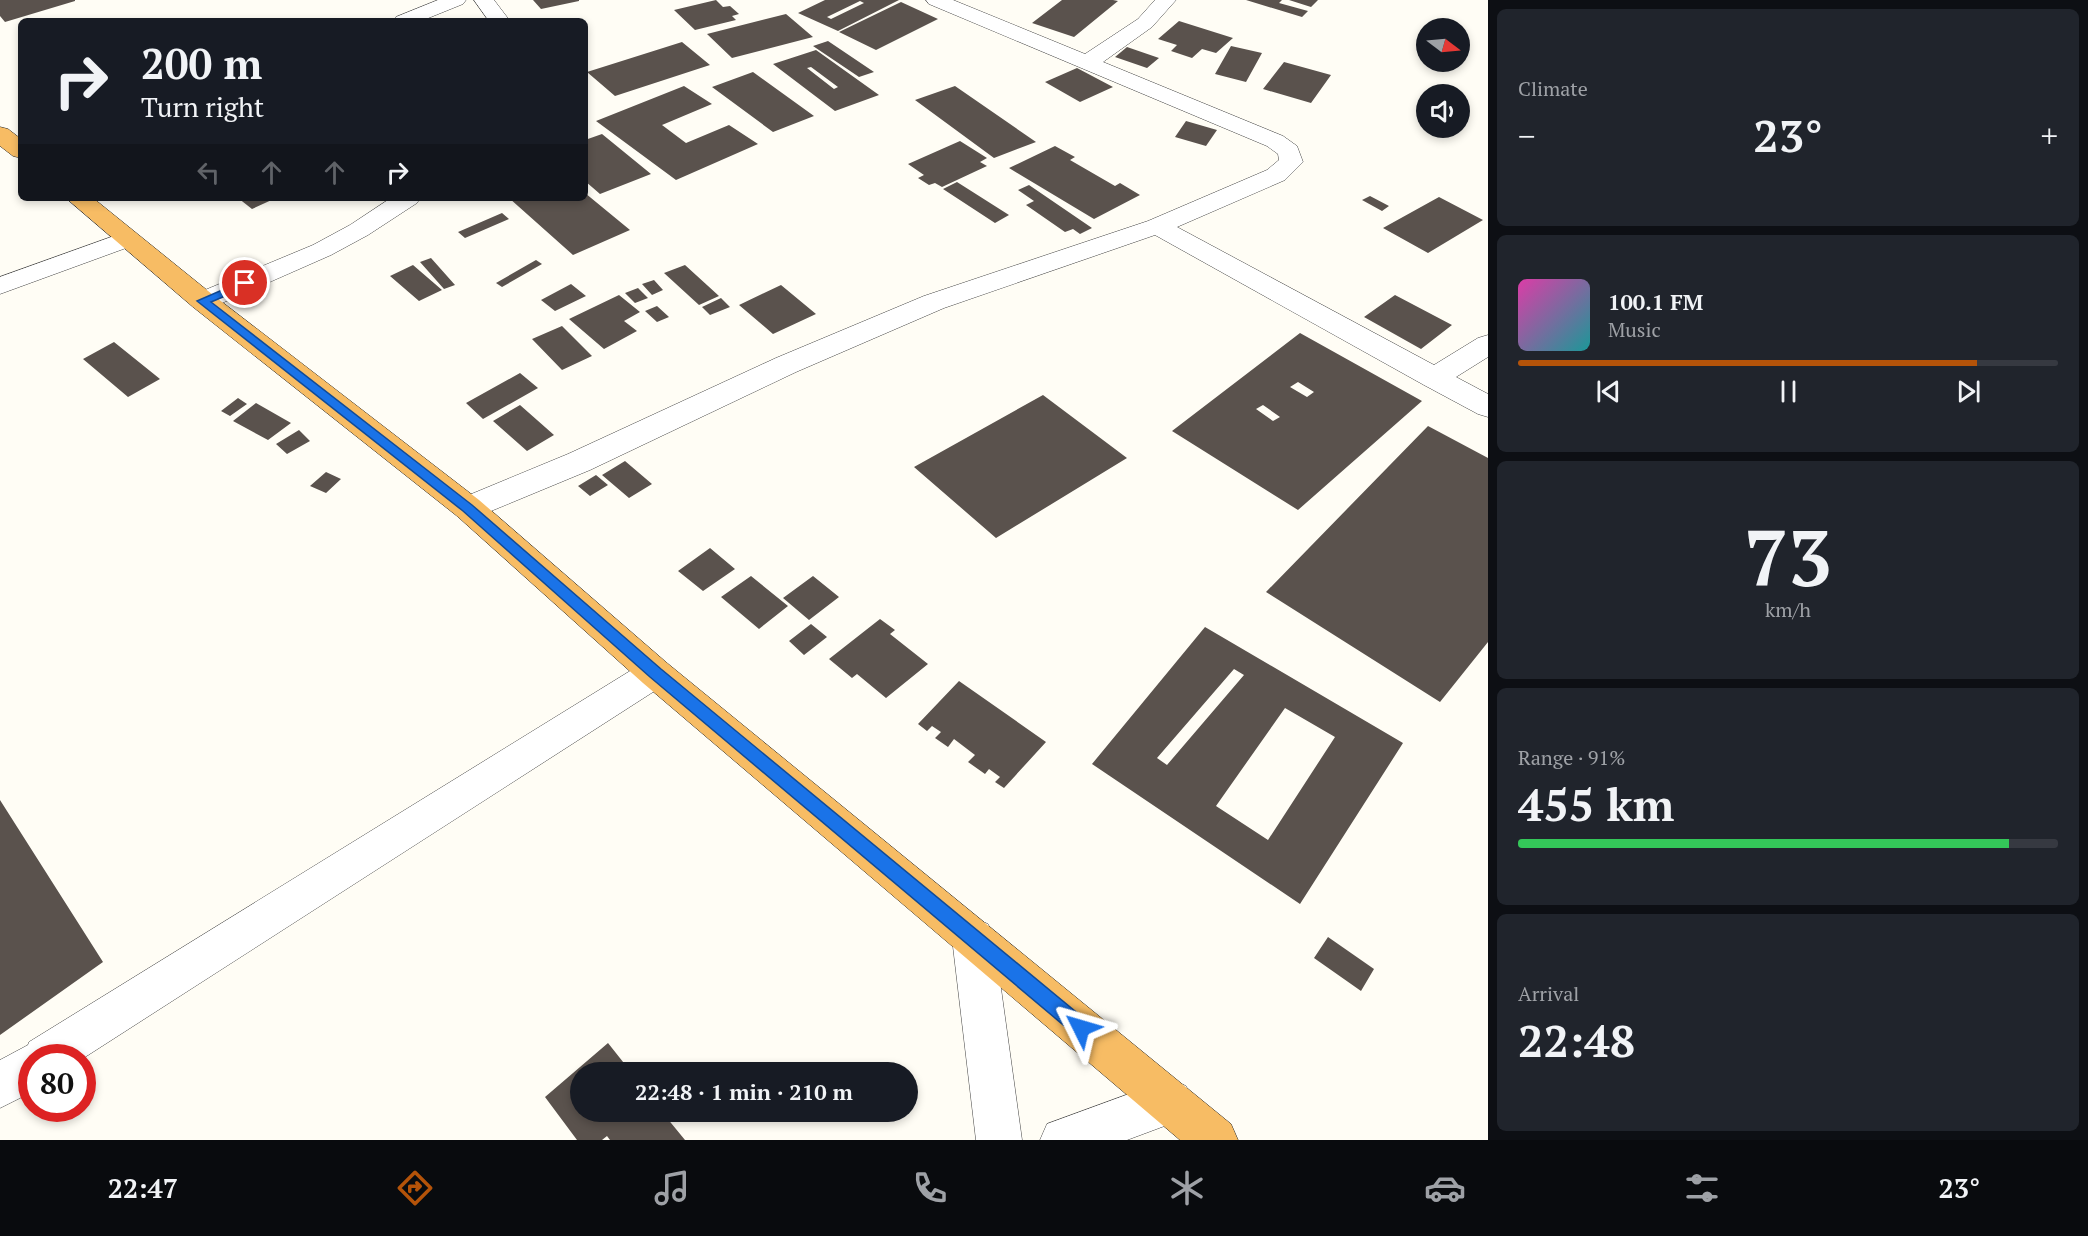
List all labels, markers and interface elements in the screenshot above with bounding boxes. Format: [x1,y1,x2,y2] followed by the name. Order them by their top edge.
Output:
[1416,18,1470,72] north arrow
[1416,18,1470,138] map controls
[141,35,262,91] text: 200 m
[42,42,120,120] icon: right
[1518,75,1588,102] text: Climate
[1416,84,1470,138] button: sound
[141,89,264,125] text: Turn right
[1753,105,1823,165] text: 23°
[1518,114,1536,157] text: −
[2040,114,2058,157] text: +
[192,156,225,189] icon: left
[255,156,288,189] icon: ahead
[318,156,351,189] icon: ahead
[381,156,414,189] icon: right
[219,257,270,308] pin
[228,266,261,299] icon: arrive
[1608,287,1703,316] text: 100.1 FM
[1608,316,1661,343] text: Music
[1592,375,1625,408] icon: previous
[1772,375,1805,408] icon: pause
[1952,375,1985,408] icon: next
[1744,505,1832,608] text: 73
[1765,596,1811,623] text: km/h
[1518,744,1625,771] text: Range · 91%
[1518,774,1674,834] text: 455 km
[1518,980,1579,1007] text: Arrival
[1049,996,1113,1060] position arrow
[1518,1010,1635,1070] text: 22:48
[18,1044,96,1122] speed limit sign: 80
[635,1077,853,1106] text: 22:48 · 1 min · 210 m
[394,1167,436,1209] icon: directions
[651,1167,693,1209] icon: music
[909,1167,951,1209] icon: phone
[1166,1167,1208,1209] icon: climate
[1424,1167,1466,1209] icon: car
[1681,1167,1723,1209] icon: filters
[108,1170,178,1206] text: 22:47
[1939,1170,1980,1206] text: 23°

